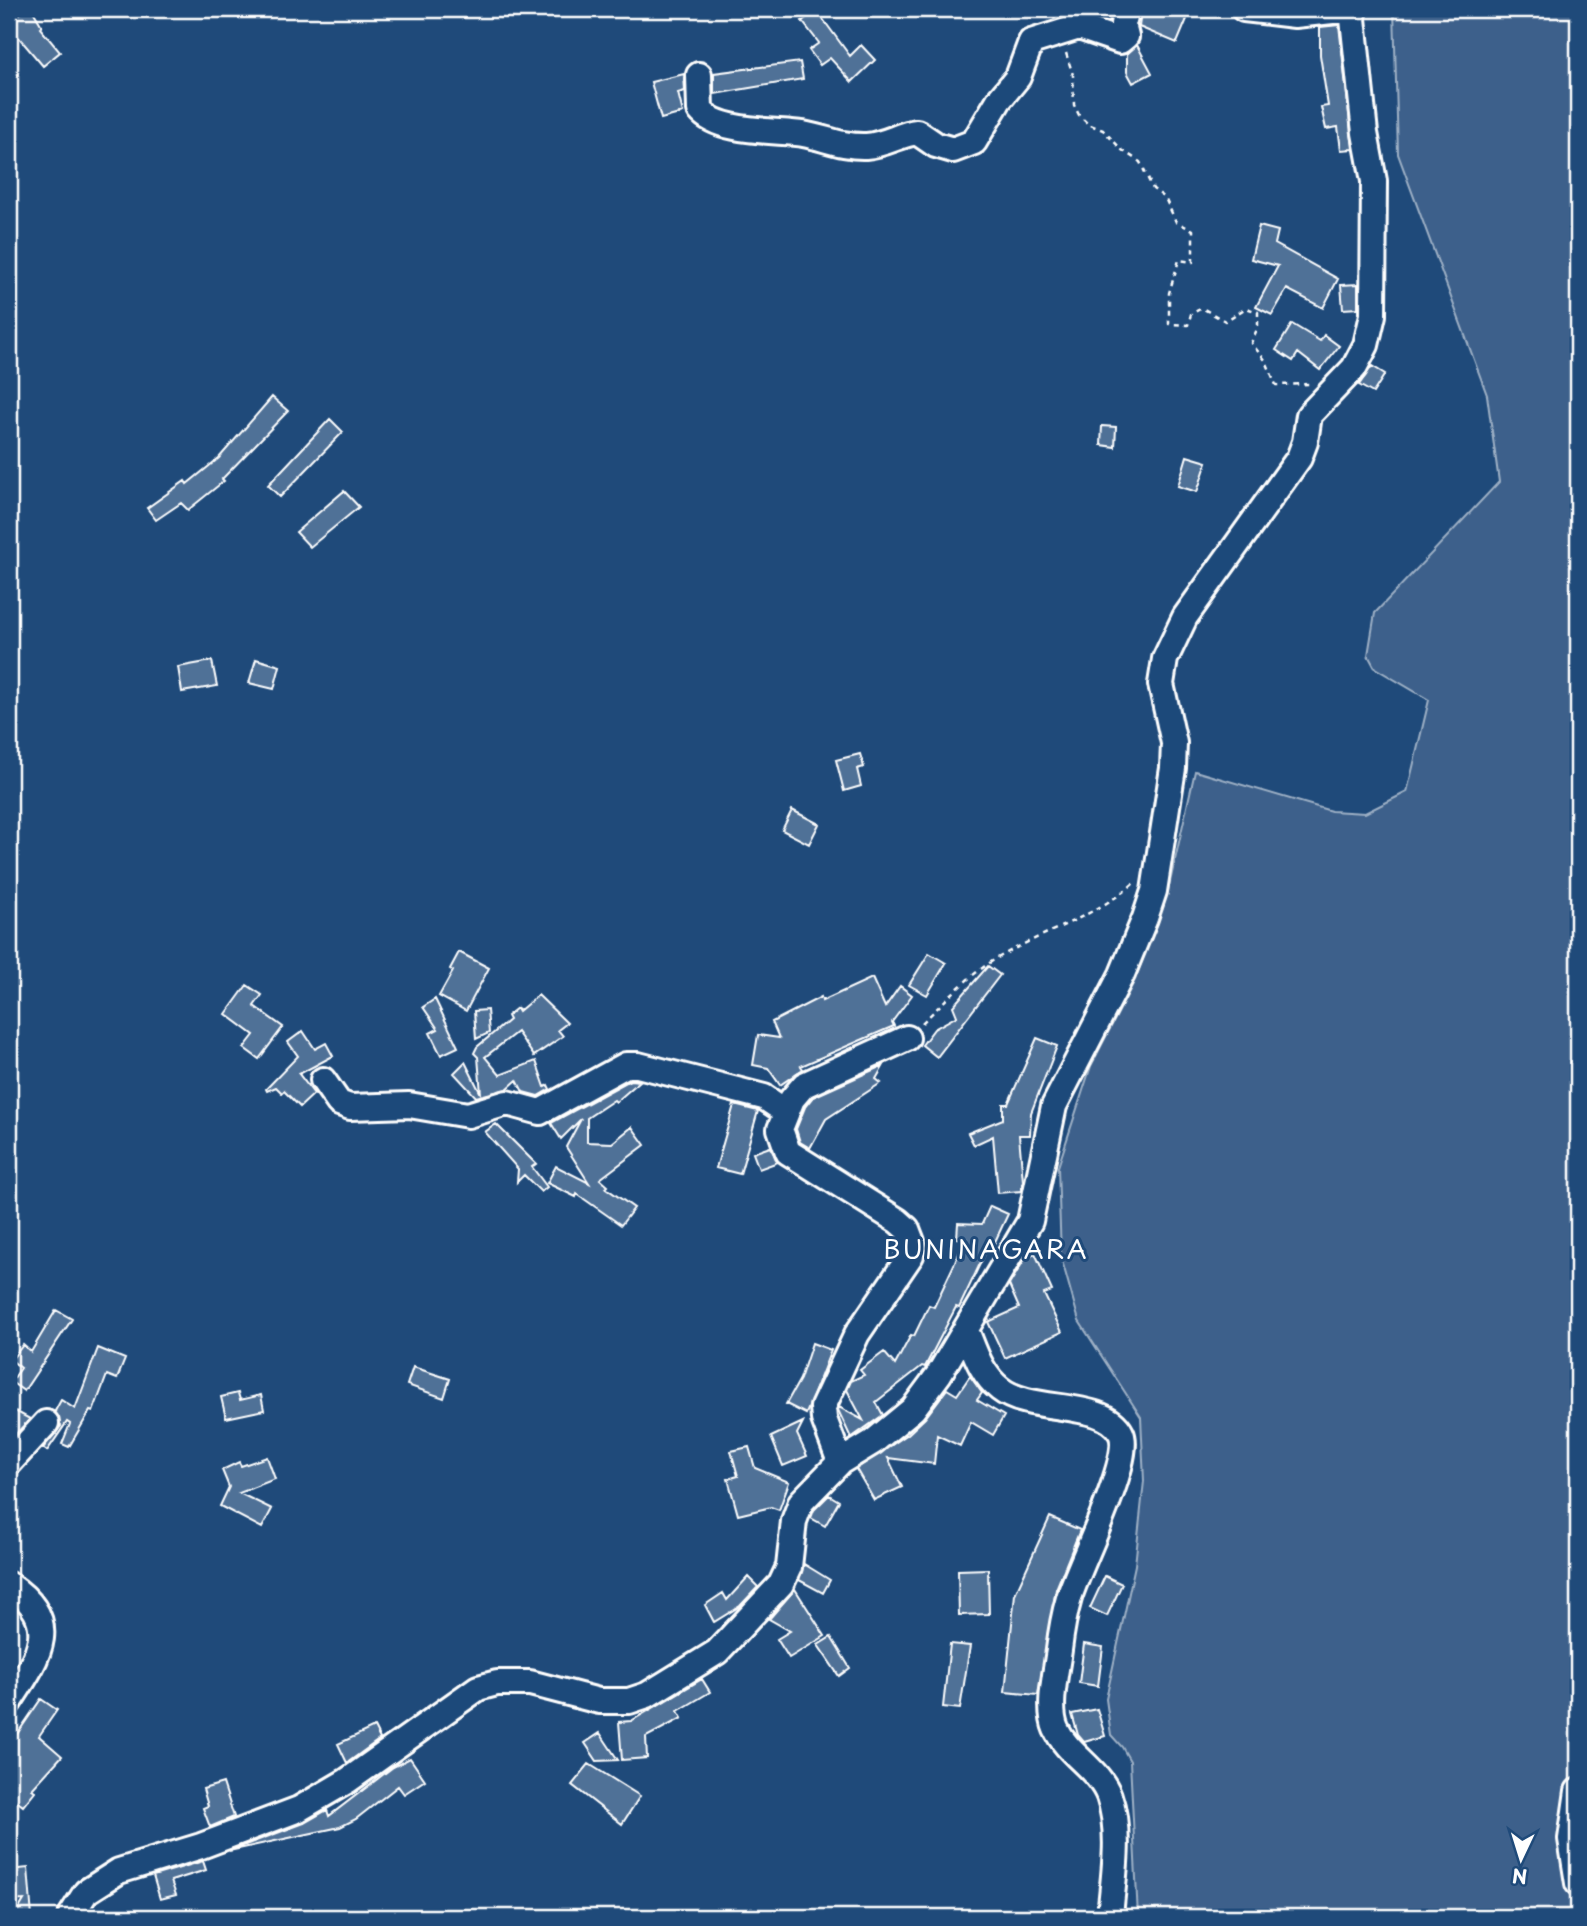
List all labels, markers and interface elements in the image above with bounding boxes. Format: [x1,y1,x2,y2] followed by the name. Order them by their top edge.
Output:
[883,1229,1089,1268] district label: BUNINAGARA
[1486,1825,1556,1895] north arrow
[1511,1862,1528,1891] text: N

